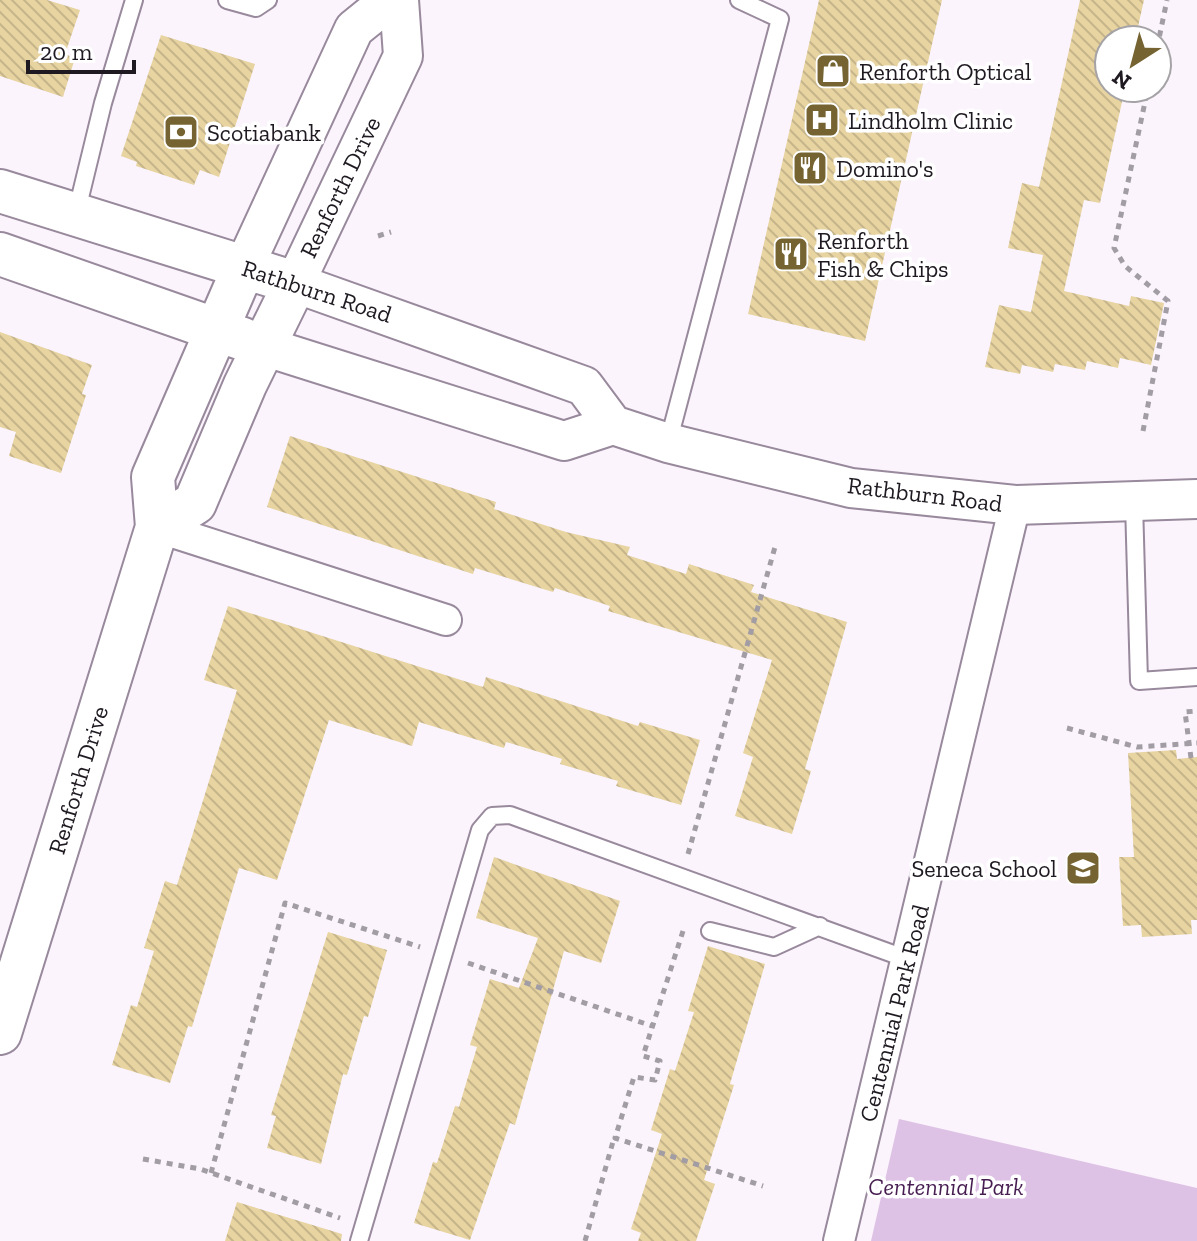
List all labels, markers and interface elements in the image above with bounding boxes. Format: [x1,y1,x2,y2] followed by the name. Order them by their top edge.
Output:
[28,24,134,74] scale bar
[1093,24,1173,104] north arrow
[40,37,93,66] text: 20 m
[814,52,852,90] shop icon: Renforth Optical
[859,57,1031,86] place label: Renforth Optical
[1107,64,1136,96] text: N
[803,101,841,139] hospital icon: Lindholm Clinic
[848,106,1013,135] place label: Lindholm Clinic
[293,112,387,262] street label: Renforth Drive
[162,113,200,151] bank icon: Scotiabank
[207,118,322,147] place label: Scotiabank
[791,149,829,187] restaurant icon: Domino's
[836,154,934,183] place label: Domino's
[817,226,949,283] place label: Renforth Fish & Chips
[772,235,810,273] restaurant icon: Renforth Fish & Chips
[238,253,396,329] street label: Rathburn Road
[846,470,1004,518] street label: Rathburn Road
[42,702,114,858] street label: Renforth Drive
[1064,849,1102,887] school or university icon: Seneca School
[911,854,1057,883] place label: Seneca School
[853,901,935,1125] street label: Centennial Park Road
[868,1172,1024,1201] park label: Centennial Park

